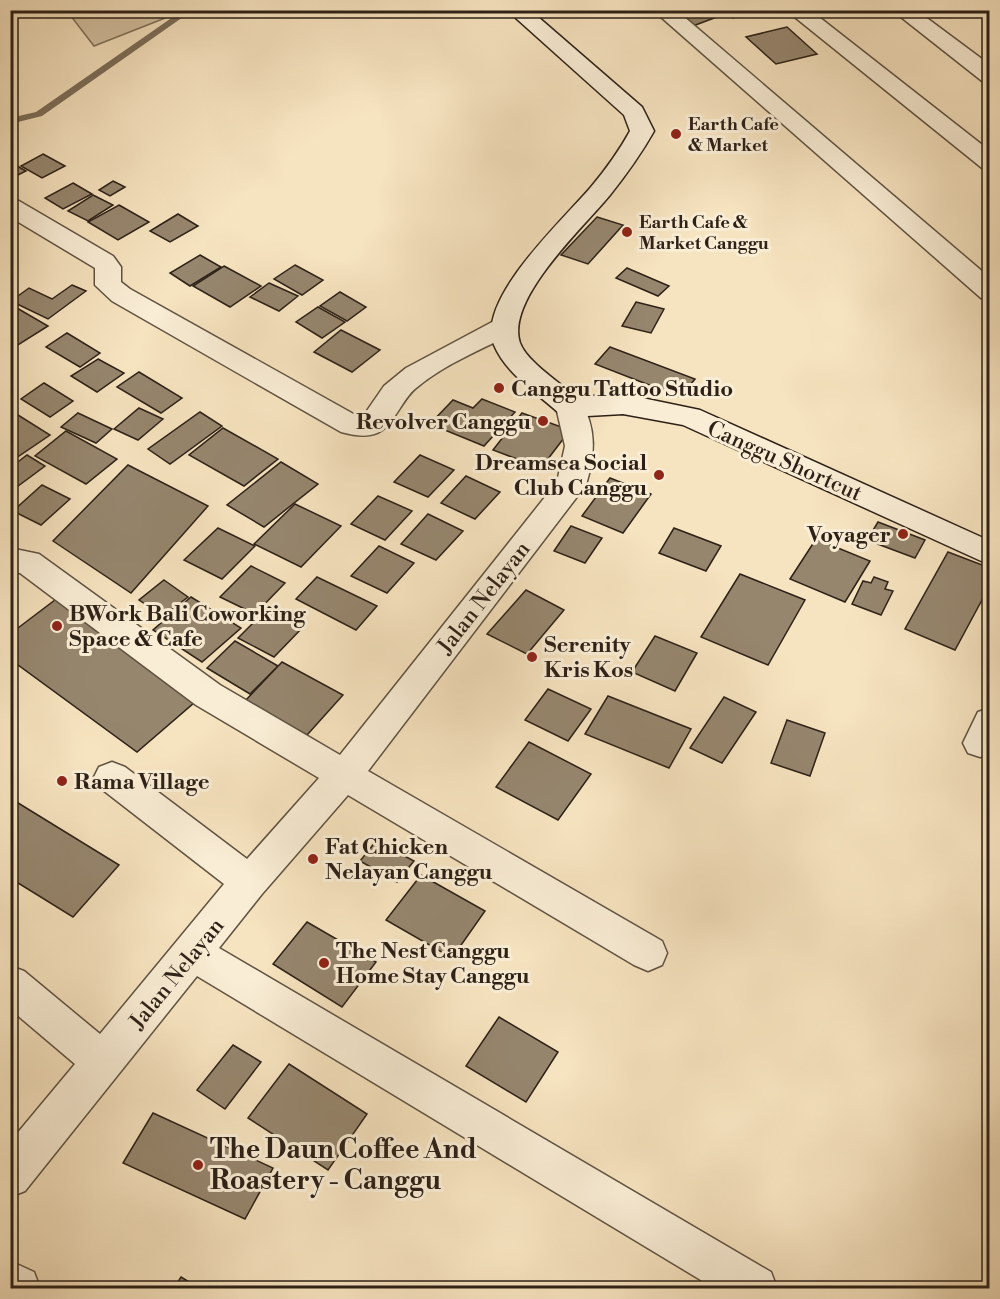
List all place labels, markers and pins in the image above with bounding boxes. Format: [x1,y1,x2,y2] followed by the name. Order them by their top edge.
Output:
[688,113,779,157] place label: Earth Cafe & Market
[669,127,683,141] marker: Earth Cafe & Market
[639,211,769,255] place label: Earth Cafe & Market Canggu
[620,225,634,239] marker: Earth Cafe & Market Canggu
[511,376,733,403] place label: Canggu Tattoo Studio
[492,381,506,395] marker: Canggu Tattoo Studio
[356,409,532,436] place label: Revolver Canggu
[536,414,550,428] marker: Revolver Canggu
[475,450,648,502] place label: Dreamsea Social Club Canggu
[652,468,666,482] marker: Dreamsea Social Club Canggu
[806,522,891,549] place label: Voyager
[896,527,910,541] marker: Voyager
[69,601,306,653] place label: BWork Bali Coworking Space & Cafe
[50,619,64,633] marker: BWork Bali Coworking Space & Cafe
[544,632,633,684] place label: Serenity Kris Kos
[525,650,539,664] marker: Serenity Kris Kos
[74,769,210,796] place label: Rama Village
[55,774,69,788] marker: Rama Village
[325,834,493,886] place label: Fat Chicken Nelayan Canggu
[306,852,320,866] marker: Fat Chicken Nelayan Canggu
[336,938,530,990] place label: The Nest Canggu Home Stay Canggu
[317,956,331,970] marker: The Nest Canggu Home Stay Canggu
[210,1133,477,1198] place label: The Daun Coffee And Roastery - Canggu
[191,1158,205,1172] marker: The Daun Coffee And Roastery - Canggu

